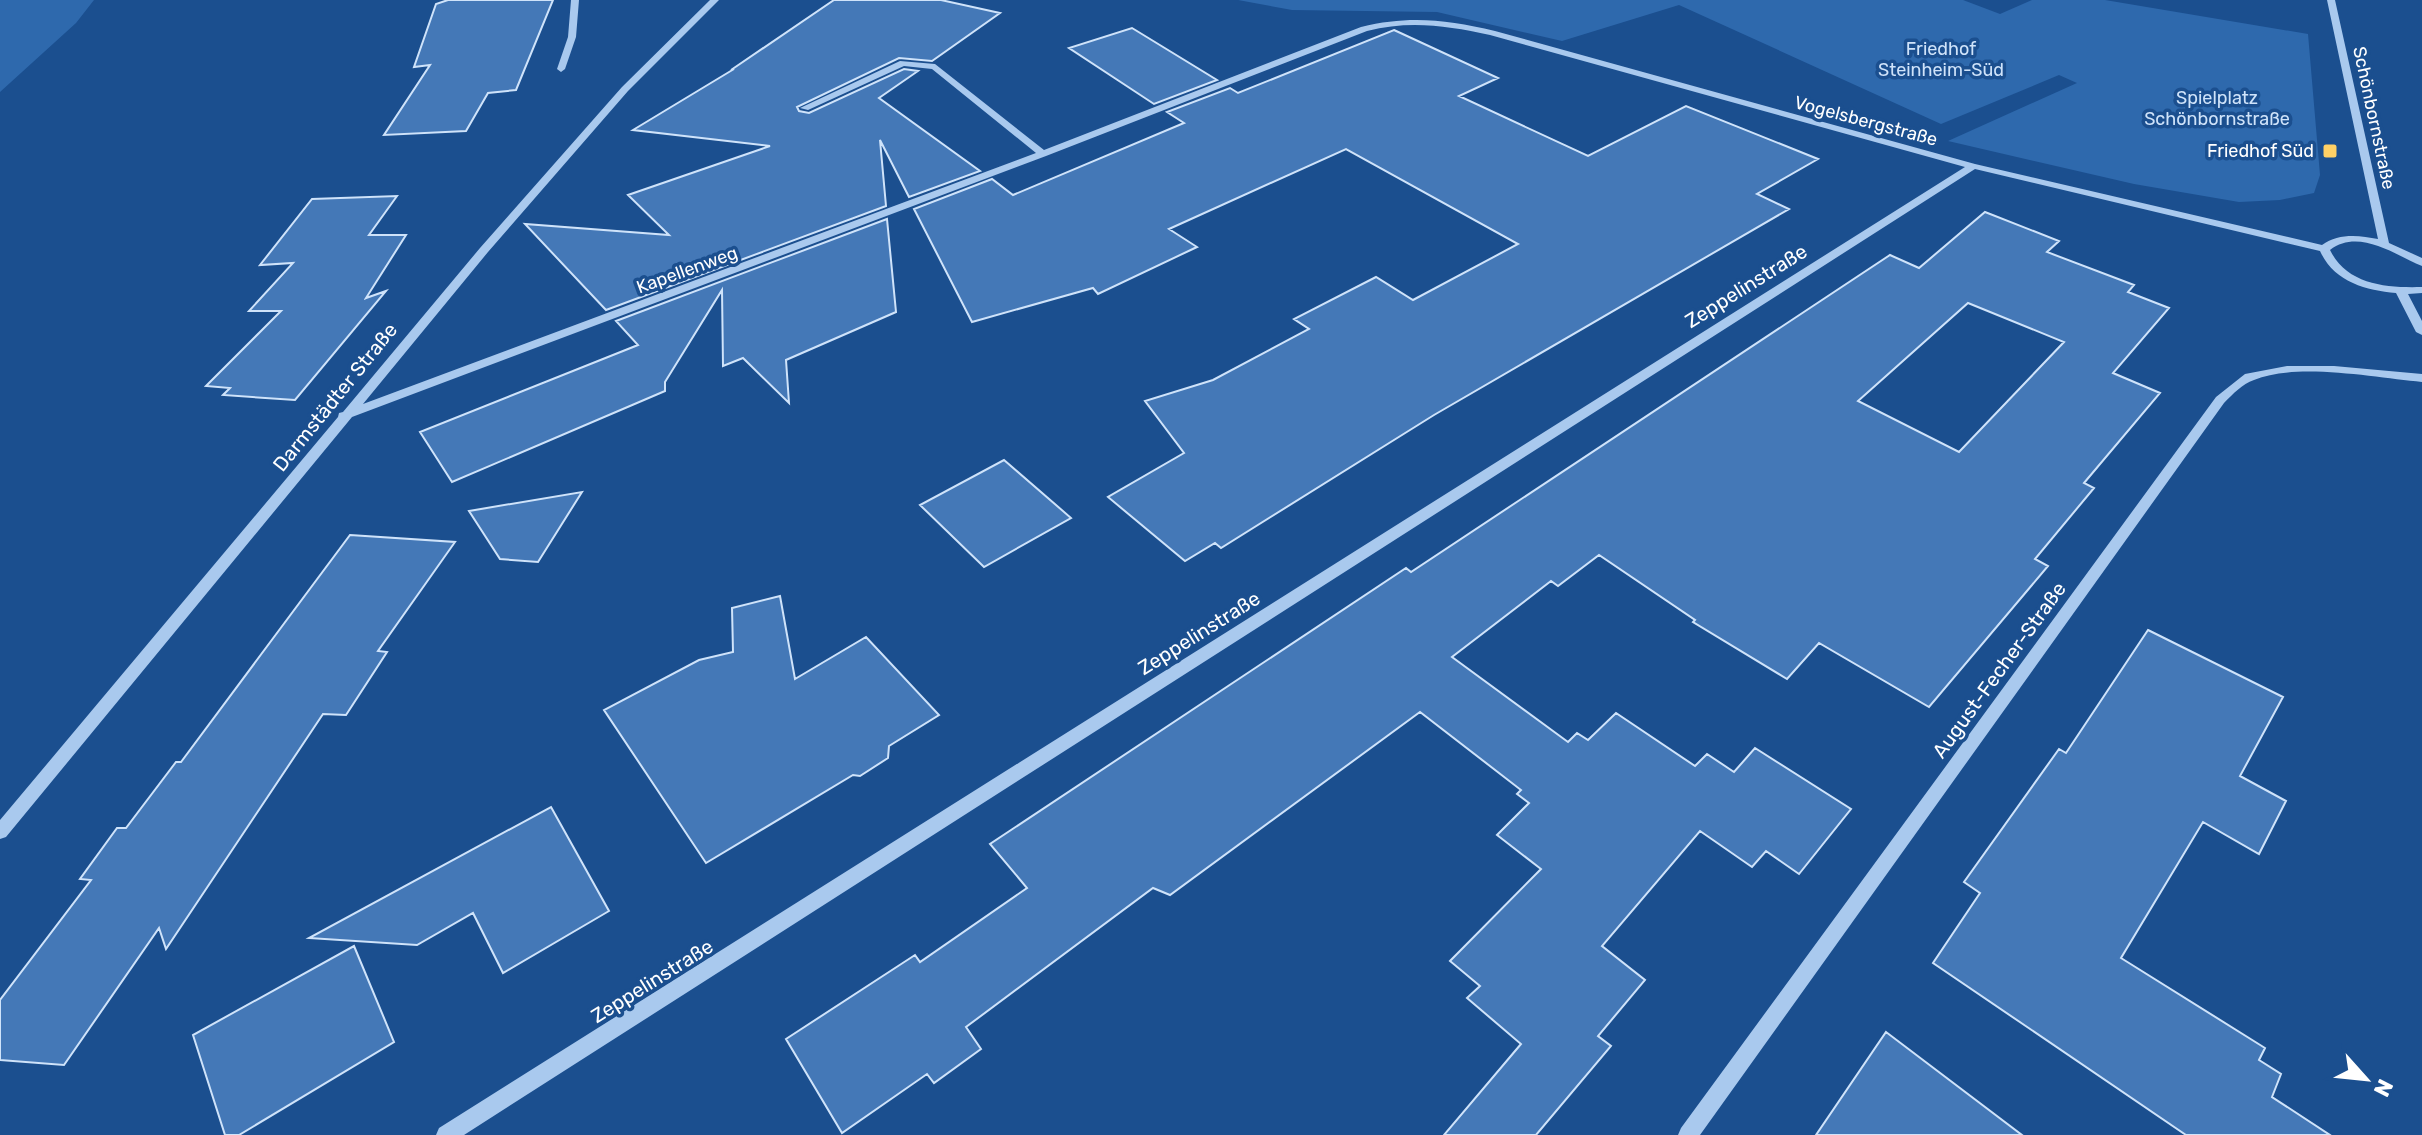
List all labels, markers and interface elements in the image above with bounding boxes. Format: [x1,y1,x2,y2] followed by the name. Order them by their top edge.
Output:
[1878,38,2004,81] park label: Friedhof Steinheim-Süd
[2348,44,2400,192] street label: Schönbornstraße
[2144,87,2290,130] park label: Spielplatz Schönbornstraße
[1792,91,1940,151] street label: Vogelsbergstraße
[2207,140,2314,162] place label: Friedhof Süd
[2321,142,2339,160] marker: Friedhof Süd
[1681,239,1811,333] street label: Zeppelinstraße
[633,242,741,298] street label: Kapellenweg
[268,318,402,476] street label: Darmstädter Straße
[1927,577,2071,763] street label: August-Fecher-Straße
[1134,586,1264,680] street label: Zeppelinstraße
[587,934,717,1028] street label: Zeppelinstraße
[2326,1039,2406,1119] north arrow
[2368,1075,2399,1101] text: N

